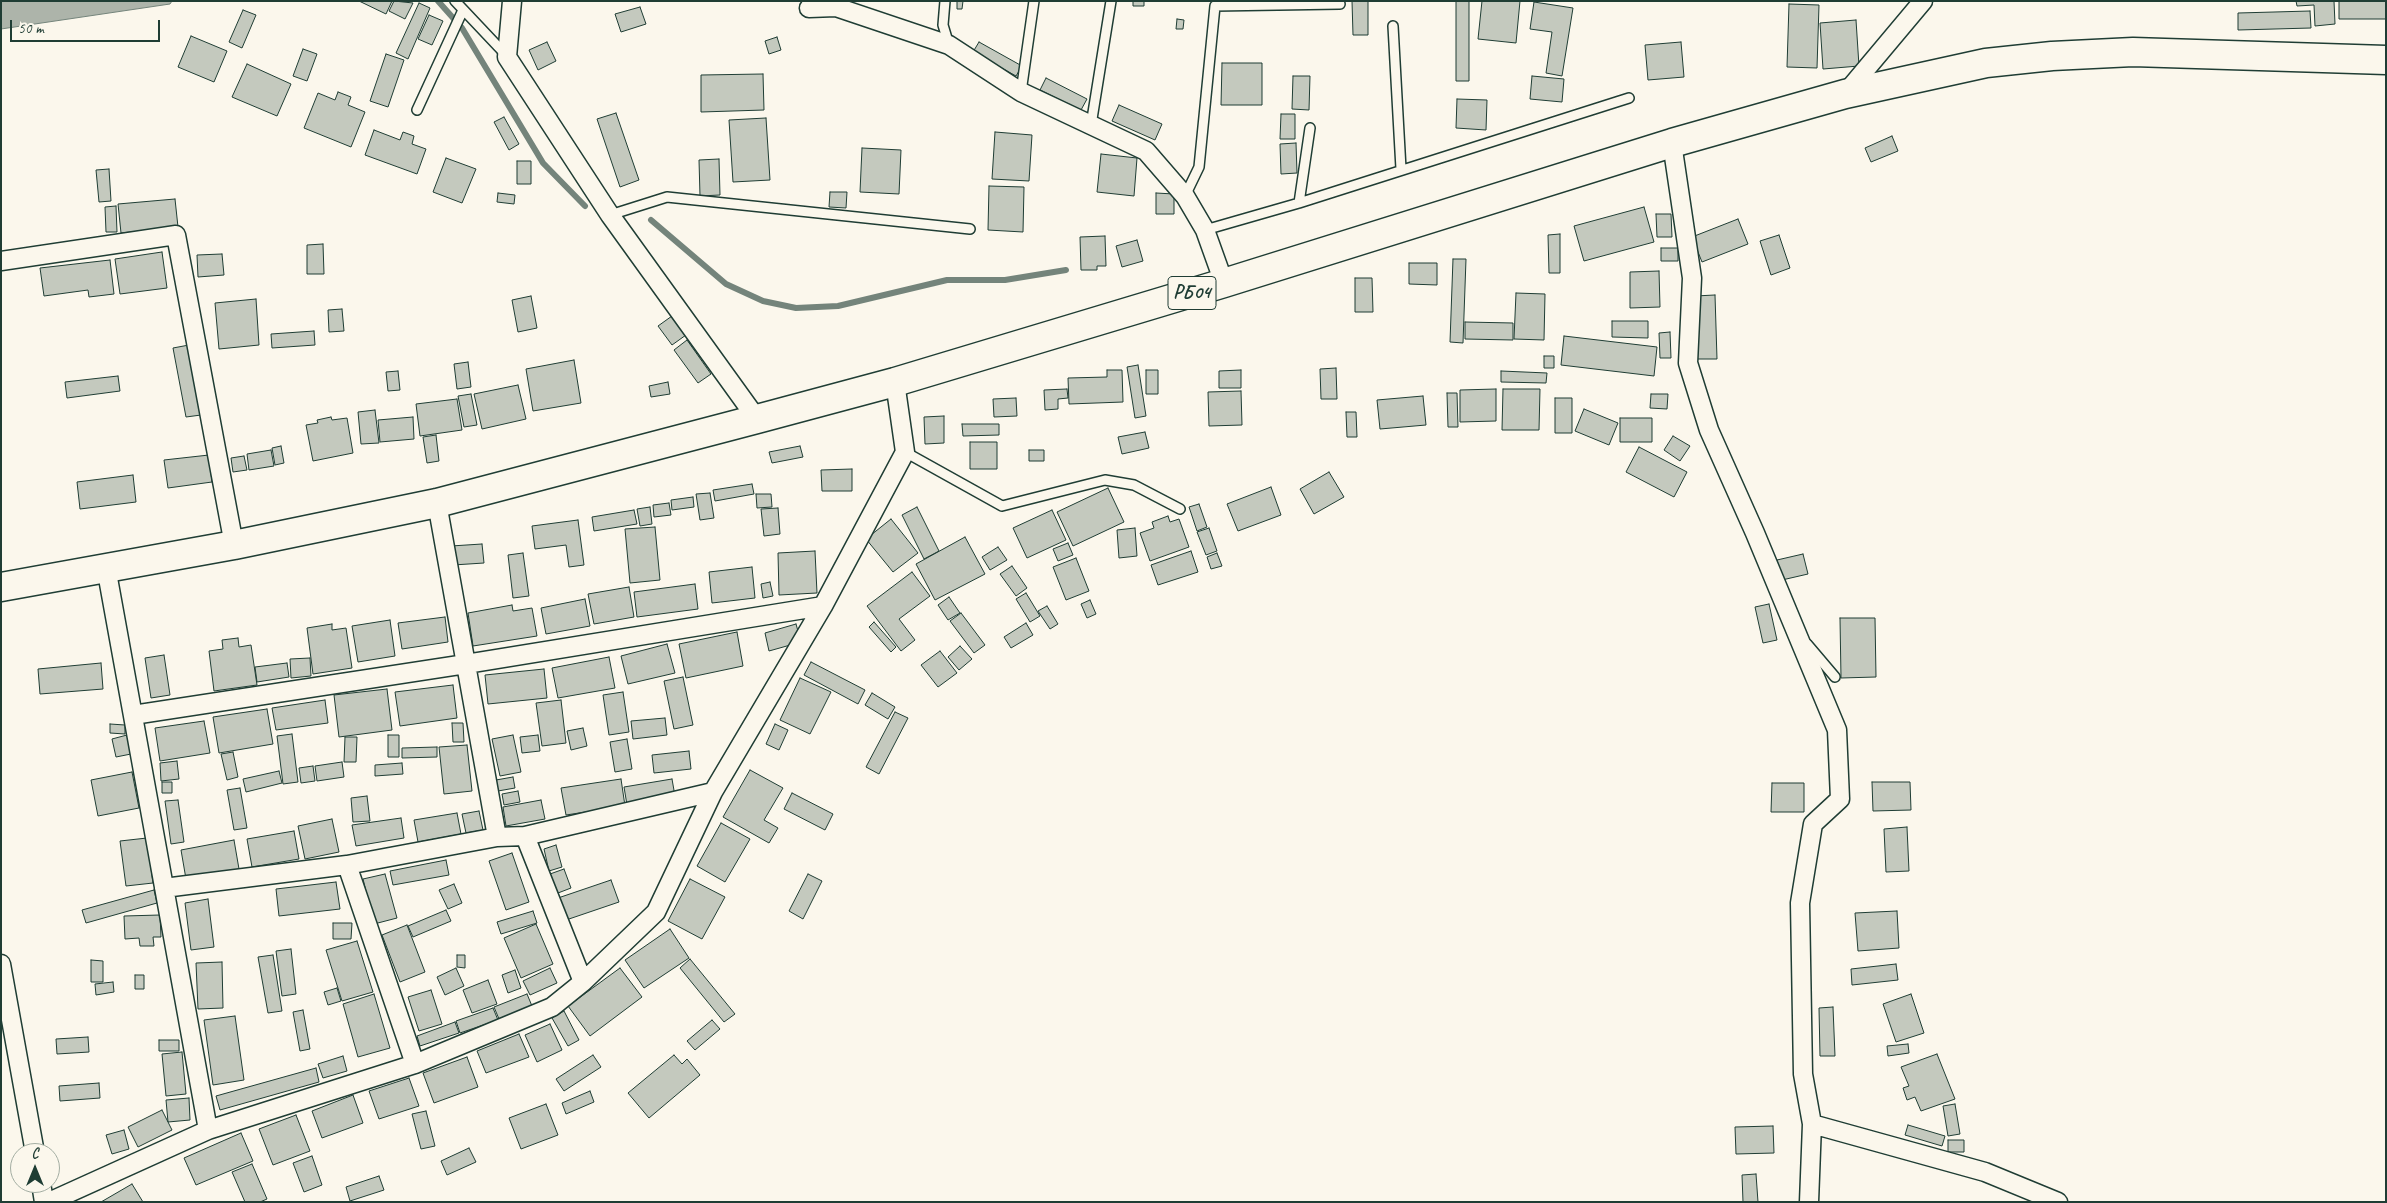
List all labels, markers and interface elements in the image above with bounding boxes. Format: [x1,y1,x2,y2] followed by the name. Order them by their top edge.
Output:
[12,10,162,42] scale bar
[18,19,44,38] text: 50 m
[1168,276,1216,310] road number: РБ04
[10,1143,60,1193] north arrow
[32,1145,38,1162] text: С

